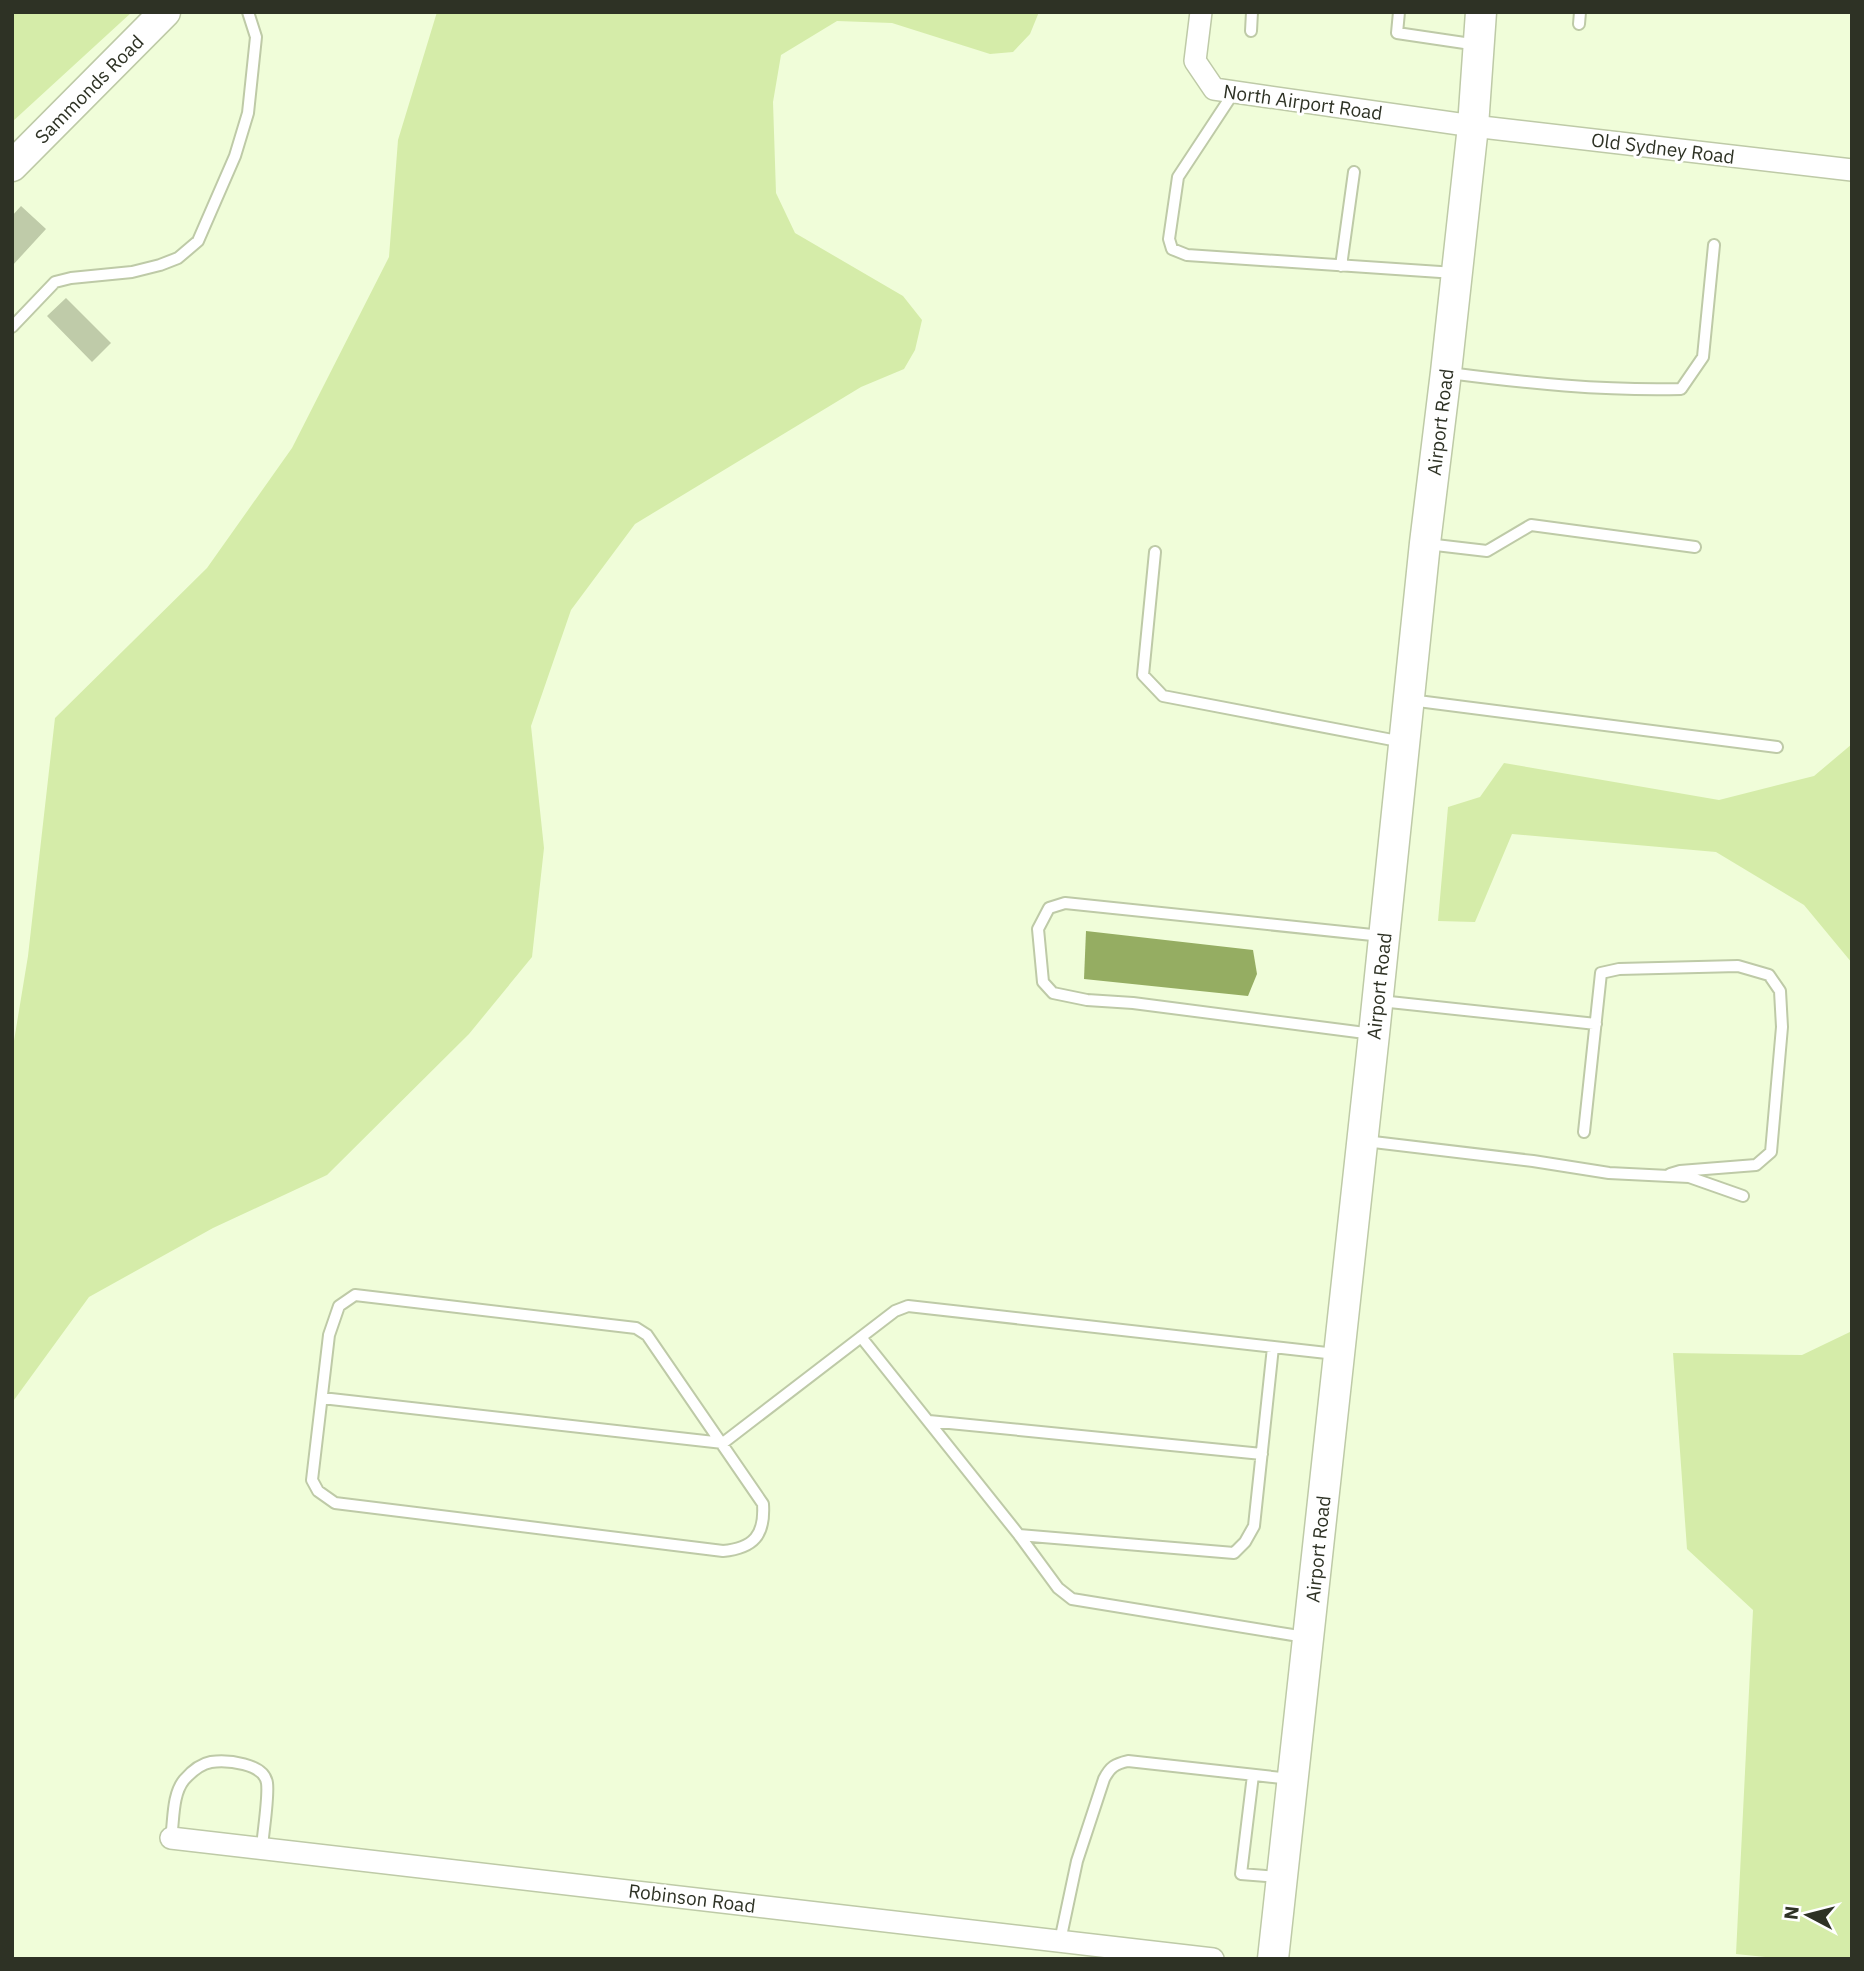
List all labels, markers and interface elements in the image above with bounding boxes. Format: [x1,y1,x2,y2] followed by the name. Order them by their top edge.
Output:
[30,30,148,148] street label: Sammonds Road
[1222,79,1384,125] street label: North Airport Road
[1590,127,1736,169] street label: Old Sydney Road
[1422,367,1458,477] street label: Airport Road
[1361,931,1397,1041] street label: Airport Road
[1300,1494,1336,1604] street label: Airport Road
[627,1878,757,1918] street label: Robinson Road
[1773,1880,1843,1950] north arrow
[1778,1905,1804,1921] text: N

